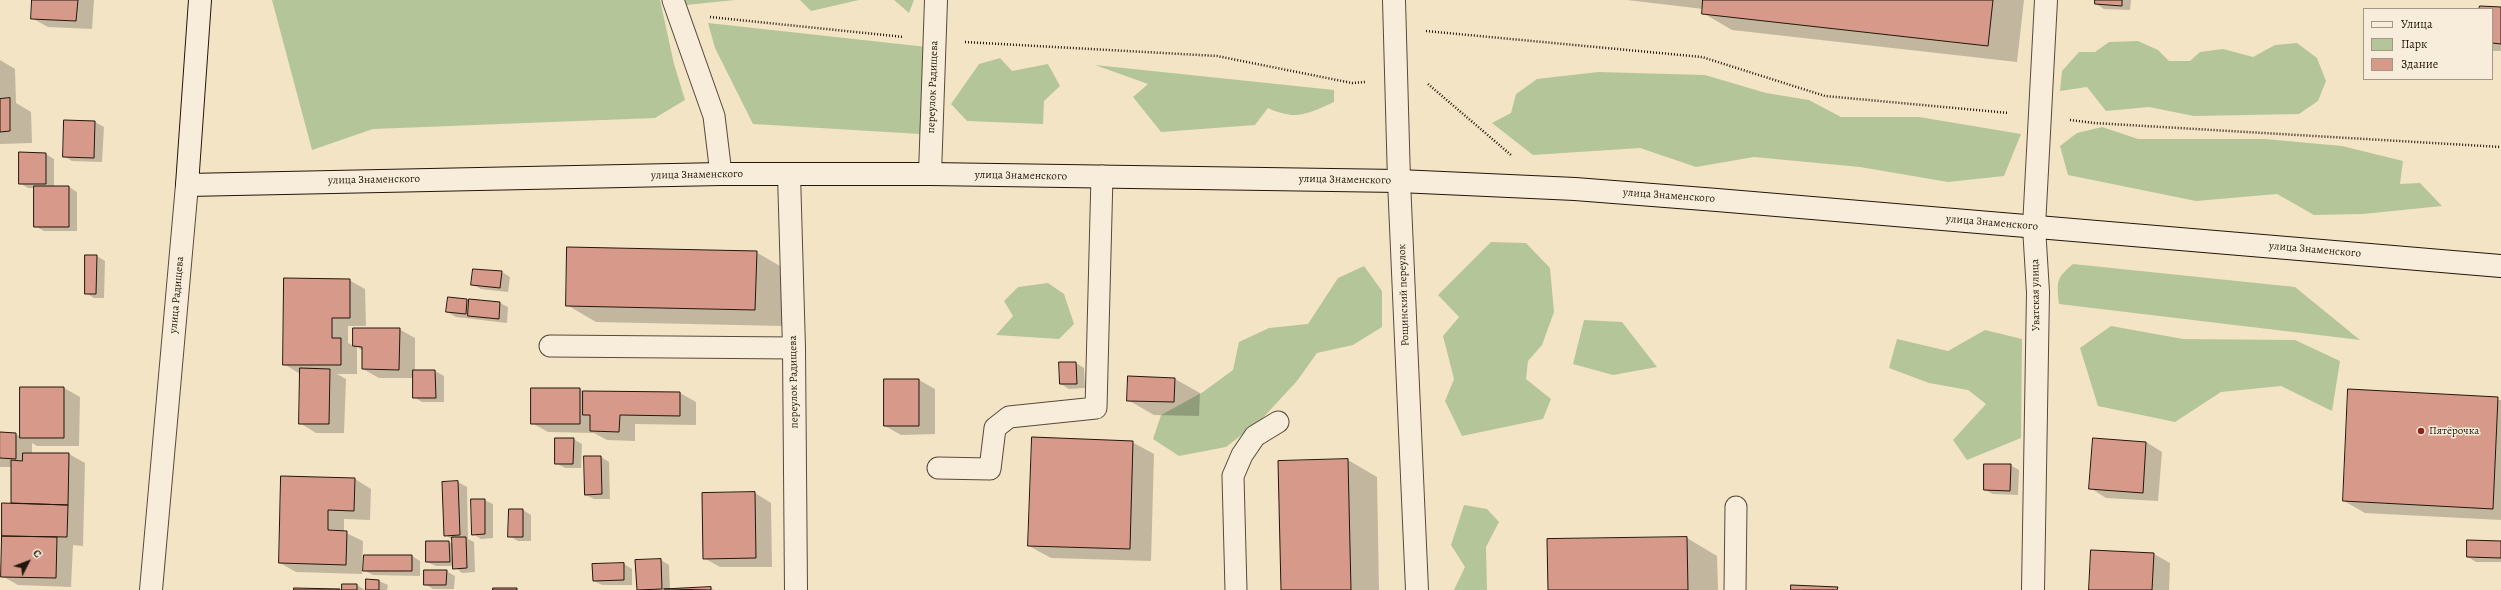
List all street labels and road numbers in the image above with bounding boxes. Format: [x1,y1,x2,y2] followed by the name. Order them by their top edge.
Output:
[925,40,941,134] street label: переулок Радищева
[651,168,743,182] street label: улица Знаменского
[975,169,1067,183] street label: улица Знаменского
[328,173,420,187] street label: улица Знаменского
[1299,173,1391,187] street label: улица Знаменского
[1623,186,1715,206] street label: улица Знаменского
[1946,212,2038,234] street label: улица Знаменского
[2269,239,2361,261] street label: улица Знаменского
[1396,244,1412,346] street label: Рощинский переулок
[167,256,187,334] street label: улица Радищева
[2029,259,2043,331] street label: Уватская улица
[787,335,801,429] street label: переулок Радищева

